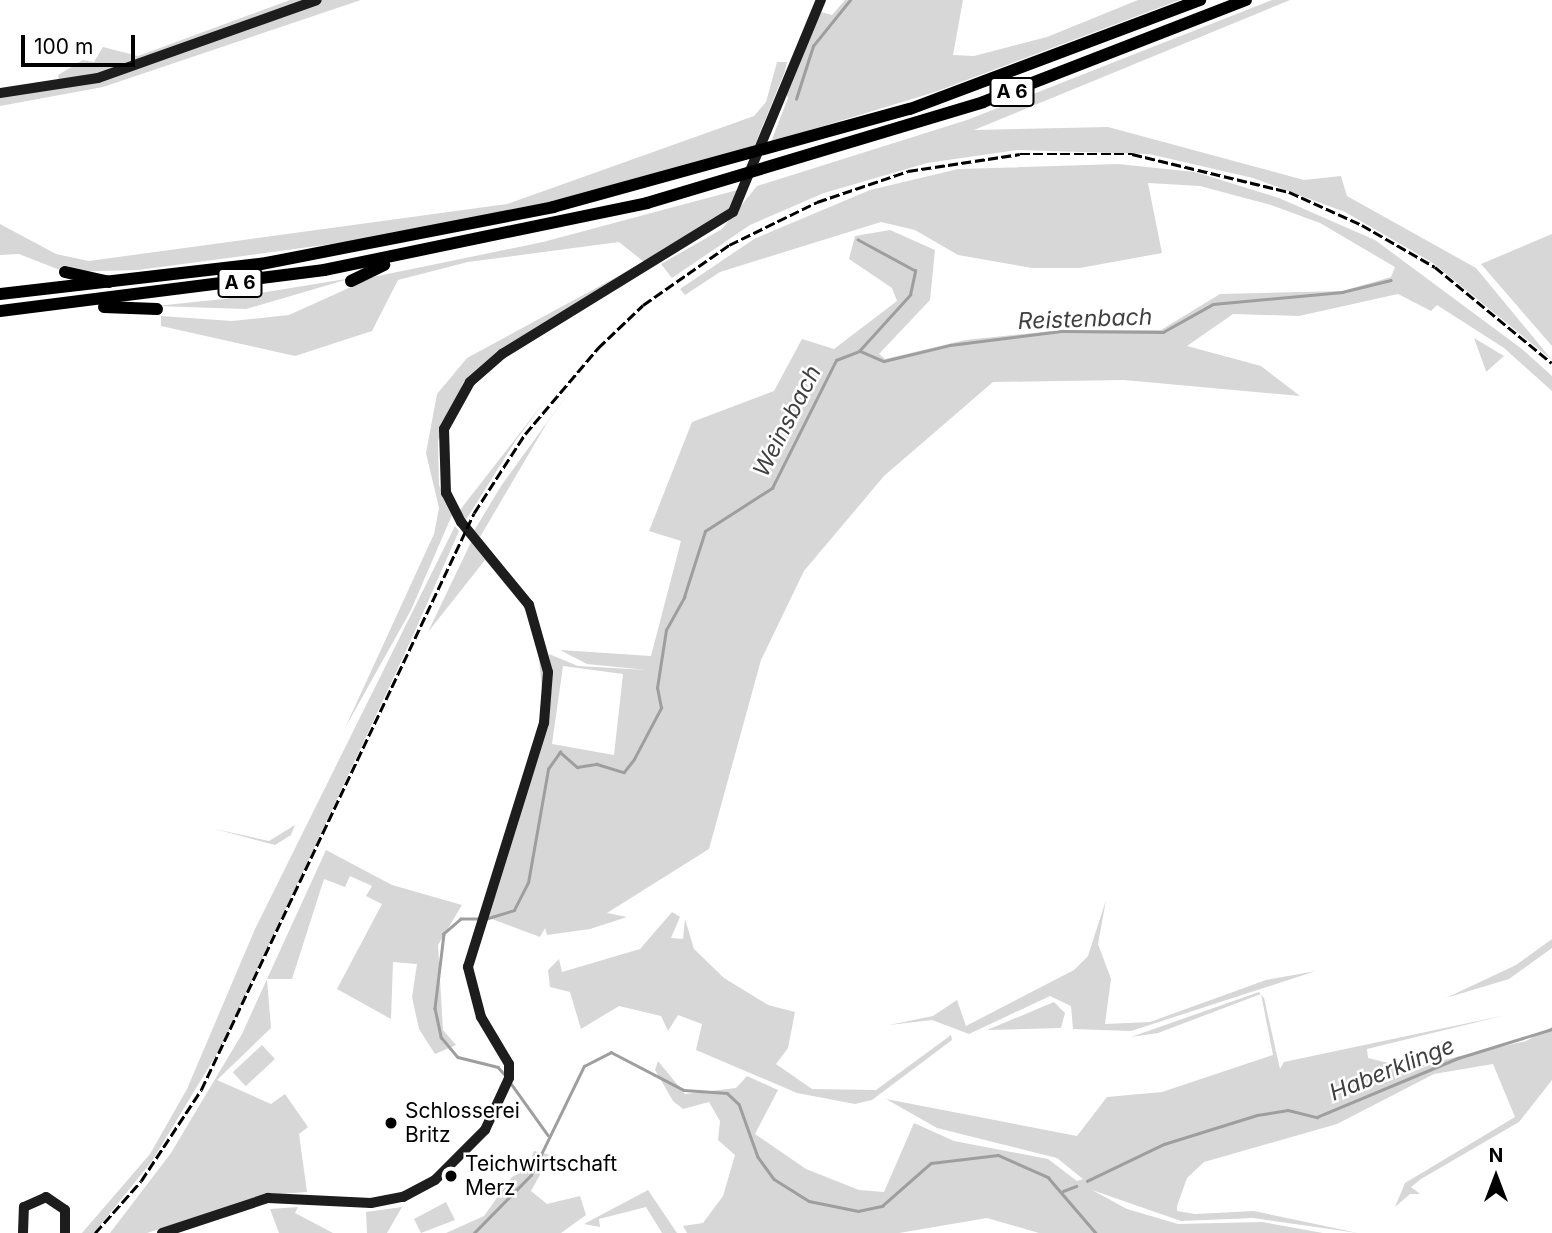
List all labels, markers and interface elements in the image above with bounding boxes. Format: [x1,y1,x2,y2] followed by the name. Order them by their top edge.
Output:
[24,21,138,65] scale bar
[34,34,93,59] text: 100 m
[989,76,1035,108] road number: A 6
[217,268,263,298] road number: A 6
[1017,303,1153,335] water label: Reistenbach
[747,361,827,481] water label: Weinsbach
[1325,1031,1459,1107] water label: Haberklinge
[405,1098,520,1148] place label: Schlosserei Britz
[383,1115,399,1131] marker: Schlosserei Britz
[1461,1142,1531,1212] north arrow
[1489,1144,1503,1167] text: N
[465,1151,617,1201] place label: Teichwirtschaft Merz
[443,1168,459,1184] marker: Teichwirtschaft Merz

